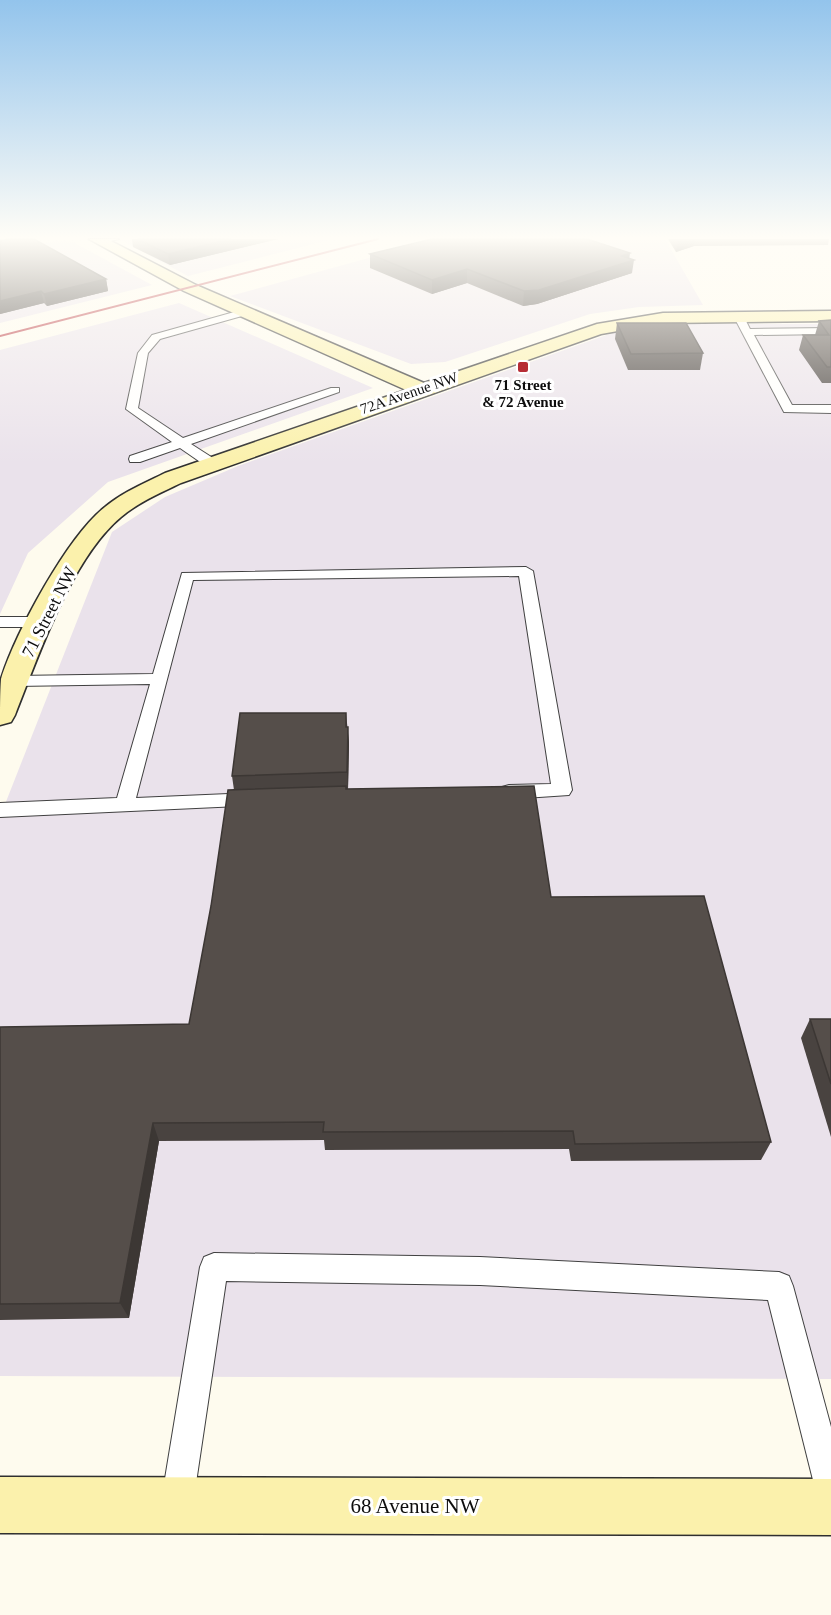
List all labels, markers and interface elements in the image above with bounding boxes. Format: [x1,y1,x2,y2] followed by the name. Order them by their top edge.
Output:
[516,360,530,374] marker: 71 Street & 72 Avenue
[358,369,461,417] street label: 72A Avenue NW
[482,377,564,410] place label: 71 Street & 72 Avenue
[18,563,80,661] street label: 71 Street NW
[350,1494,480,1518] street label: 68 Avenue NW

